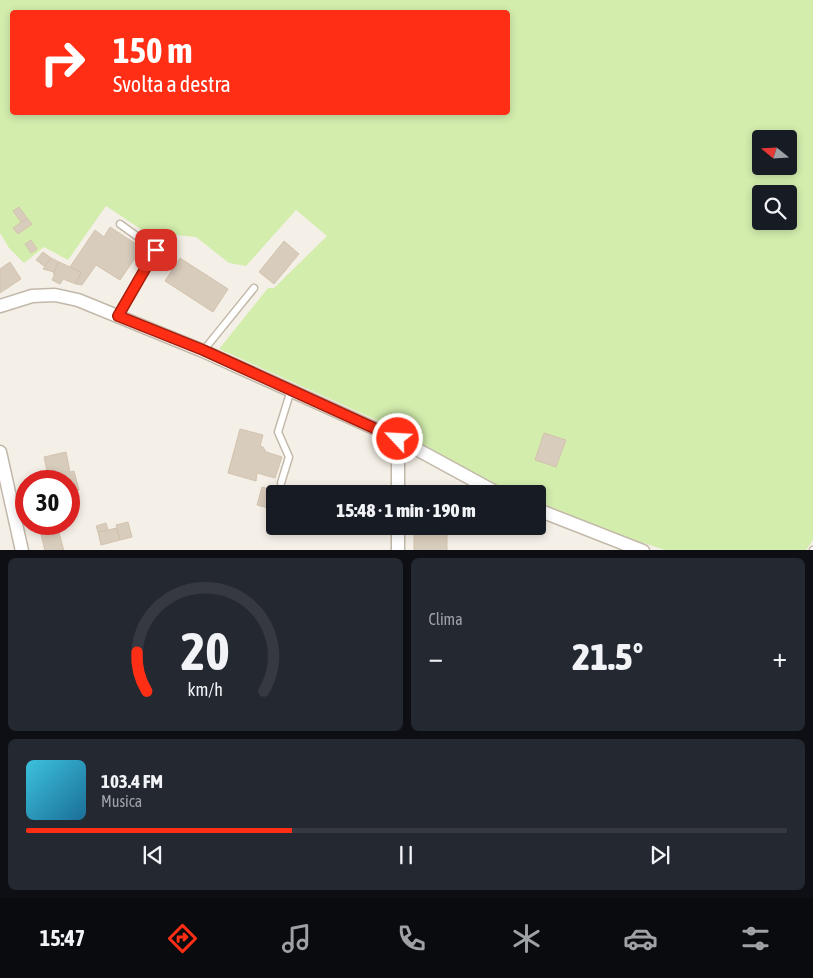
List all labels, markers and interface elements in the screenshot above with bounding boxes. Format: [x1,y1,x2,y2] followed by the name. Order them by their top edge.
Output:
[30,30,95,95] icon: right
[113,30,192,70] text: 150 m
[113,71,231,97] text: Svolta a destra
[752,130,798,175] north arrow
[752,130,797,230] map controls
[752,185,797,230] button: search
[135,229,177,271] pin
[142,236,170,264] icon: arrive
[371,412,423,464] position arrow
[15,470,80,535] speed limit sign: 30
[336,499,476,521] text: 15:48 · 1 min · 190 m
[429,610,463,628] text: Clima
[181,621,230,681] text: 20
[572,635,643,678] text: 21.5°
[429,641,443,673] text: −
[772,641,787,673] text: +
[188,679,223,700] text: km/h
[101,770,163,792] text: 103.4 FM
[101,792,142,810] text: Musica
[139,841,167,869] icon: previous
[392,841,420,869] icon: pause
[646,841,674,869] icon: next
[165,921,200,956] icon: directions
[279,921,314,956] icon: music
[394,921,429,956] icon: phone
[509,921,544,956] icon: climate
[623,921,658,956] icon: car
[738,921,773,956] icon: filters
[40,925,85,951] text: 15:47

